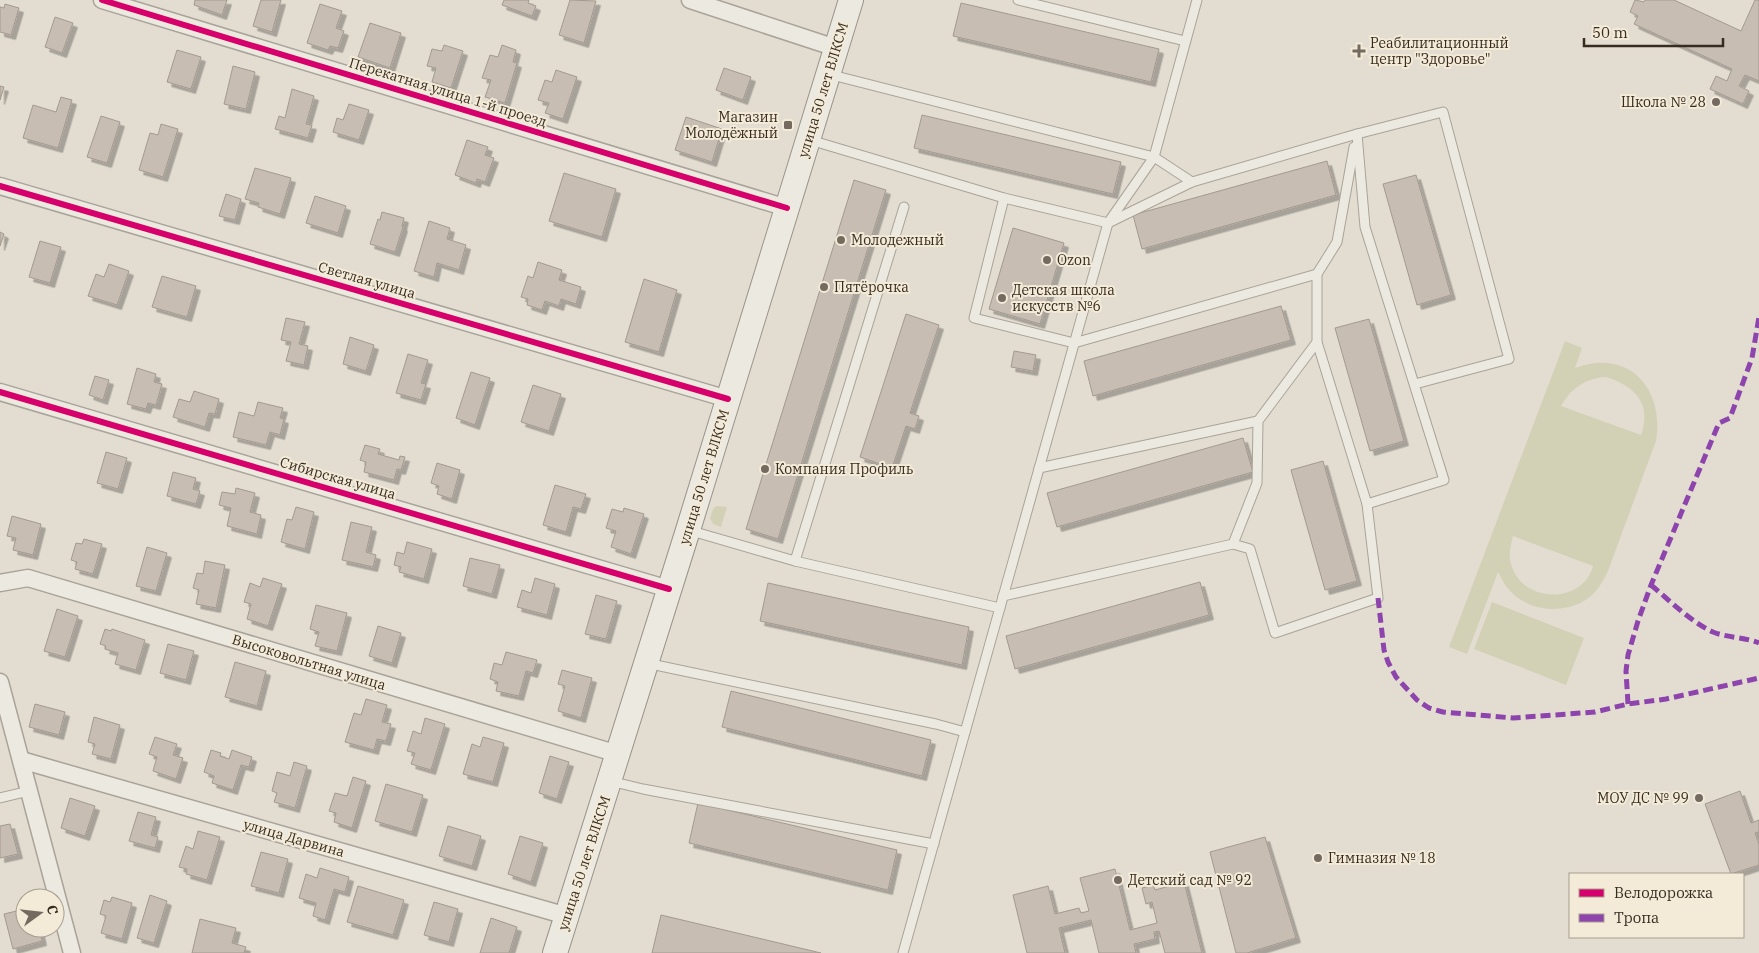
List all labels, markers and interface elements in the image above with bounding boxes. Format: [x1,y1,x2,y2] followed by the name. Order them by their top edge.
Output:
[1584,15,1723,47] scale bar
[794,20,852,160] street label: улица 50 лет ВЛКСМ
[1592,23,1628,42] text: 50 m
[1370,34,1509,68] place label: Реабилитационный центр "Здоровье"
[1352,44,1366,58] marker: Реабилитационный центр "Здоровье"
[347,53,550,131] street label: Перекатная улица 1-й проезд
[1621,93,1706,111] place label: Школа № 28
[1710,96,1722,108] marker: Школа № 28
[685,108,778,142] place label: Магазин Молодёжный
[782,119,794,131] marker: Магазин Молодёжный
[851,231,944,249] place label: Молодежный
[835,234,847,246] marker: Молодежный
[1057,251,1091,269] place label: Ozon
[1041,254,1053,266] marker: Ozon
[316,258,418,303] street label: Светлая улица
[834,278,909,296] place label: Пятёрочка
[818,281,830,293] marker: Пятёрочка
[1012,281,1115,315] place label: Детская школа искусств №6
[996,292,1008,304] marker: Детская школа искусств №6
[675,407,733,547] street label: улица 50 лет ВЛКСМ
[278,453,398,503] street label: Сибирская улица
[775,460,914,478] place label: Компания Профиль
[759,463,771,475] marker: Компания Профиль
[230,630,388,694] street label: Высоковольтная улица
[1597,789,1689,807] place label: МОУ ДС № 99
[1693,792,1705,804] marker: МОУ ДС № 99
[554,793,614,933] street label: улица 50 лет ВЛКСМ
[241,815,347,861] street label: улица Дарвина
[1328,849,1436,867] place label: Гимназия № 18
[1312,852,1324,864] marker: Гимназия № 18
[1128,871,1252,889] place label: Детский сад № 92
[1569,873,1744,938] legend
[1112,874,1124,886] marker: Детский сад № 92
[1614,883,1713,902] text: Велодорожка
[15,888,65,938] north arrow
[43,903,62,916] text: С
[1614,908,1659,927] text: Тропа

